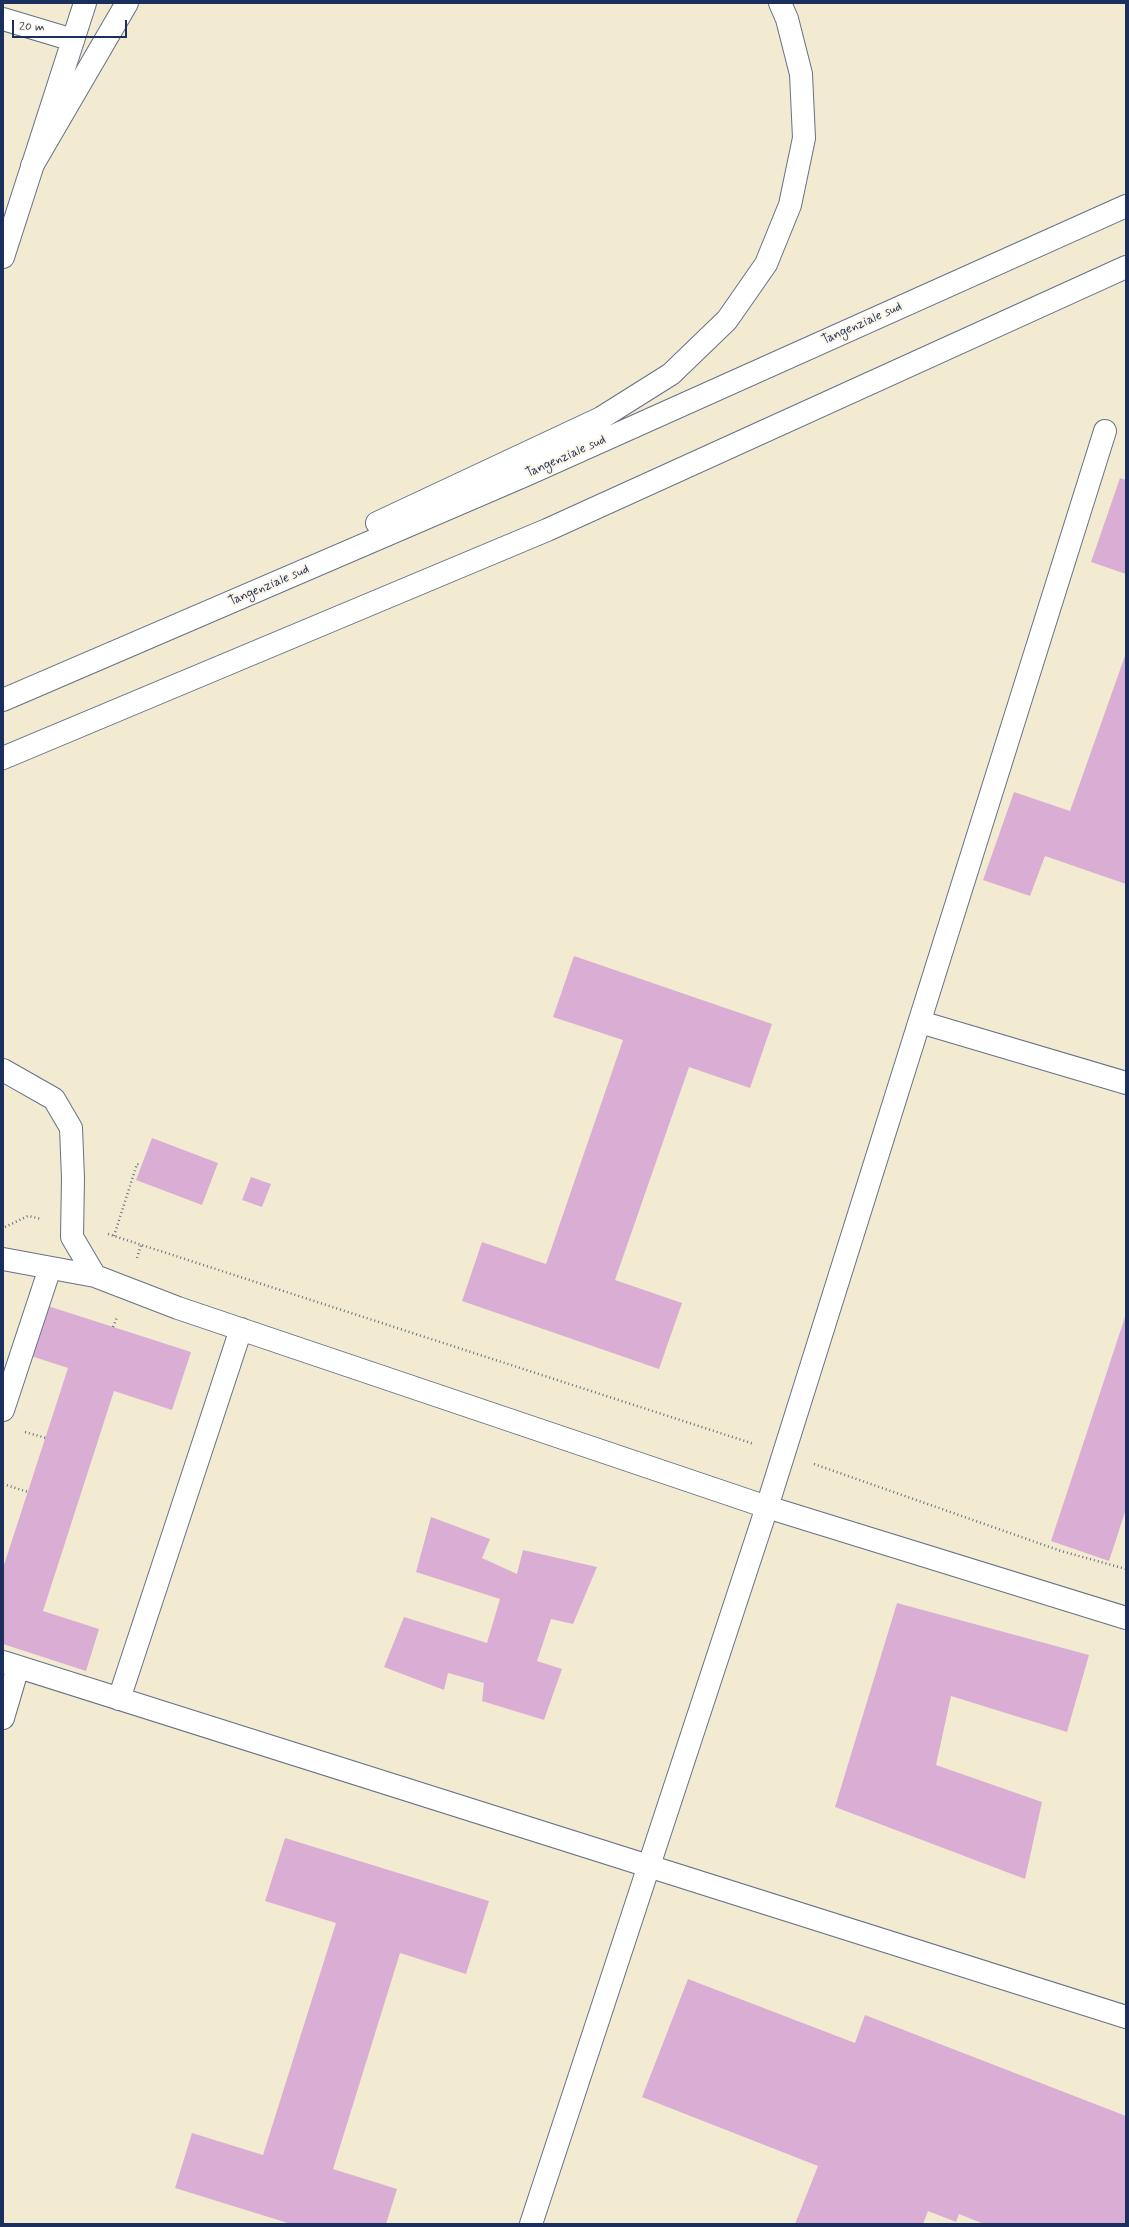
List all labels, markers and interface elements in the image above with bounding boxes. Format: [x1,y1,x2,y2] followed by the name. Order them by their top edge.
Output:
[14,12,129,38] scale bar
[19,19,45,35] text: 20 m
[819,299,905,349] street label: Tangenziale sud
[523,432,609,482] street label: Tangenziale sud
[226,562,312,610] street label: Tangenziale sud

